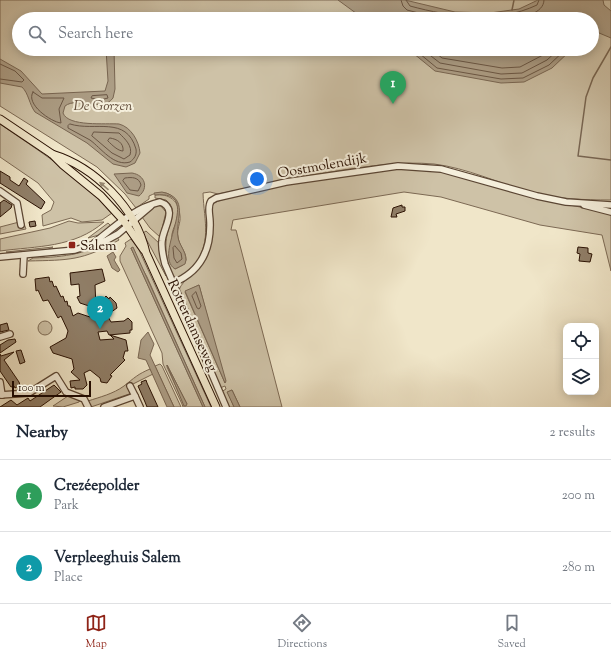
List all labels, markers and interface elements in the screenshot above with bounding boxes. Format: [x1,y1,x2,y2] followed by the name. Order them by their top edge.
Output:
[12,12,599,56] search box
[26,23,48,45] icon: search
[58,24,133,45] text: Search here
[380,71,406,104] pin: 1
[74,97,133,117] park label: De Gorzen
[276,149,369,185] street label: Oostmolendijk
[247,169,267,189] your location
[99,182,110,191] one-way arrow
[80,237,117,257] place label: Salem
[67,240,77,250] marker: Salem
[161,276,221,375] street label: Rotterdamseweg
[87,296,113,329] pin: 2
[563,323,599,395] map controls
[563,323,599,359] button: locate
[563,359,599,395] button: layers
[12,379,91,398] scale bar
[18,380,45,396] text: 100 m
[16,421,68,445] text: Nearby
[550,424,595,442] text: 2 results
[54,476,139,497] text: Crezéepolder
[27,487,31,505] text: 1
[562,487,595,505] text: 200 m
[54,497,79,515] text: Park
[54,548,181,569] text: Verpleeghuis Salem
[26,559,32,577] text: 2
[562,559,595,577] text: 280 m
[54,569,83,587] text: Place
[85,612,107,652] tab: Map
[278,612,327,652] tab: Directions
[498,612,526,652] tab: Saved

